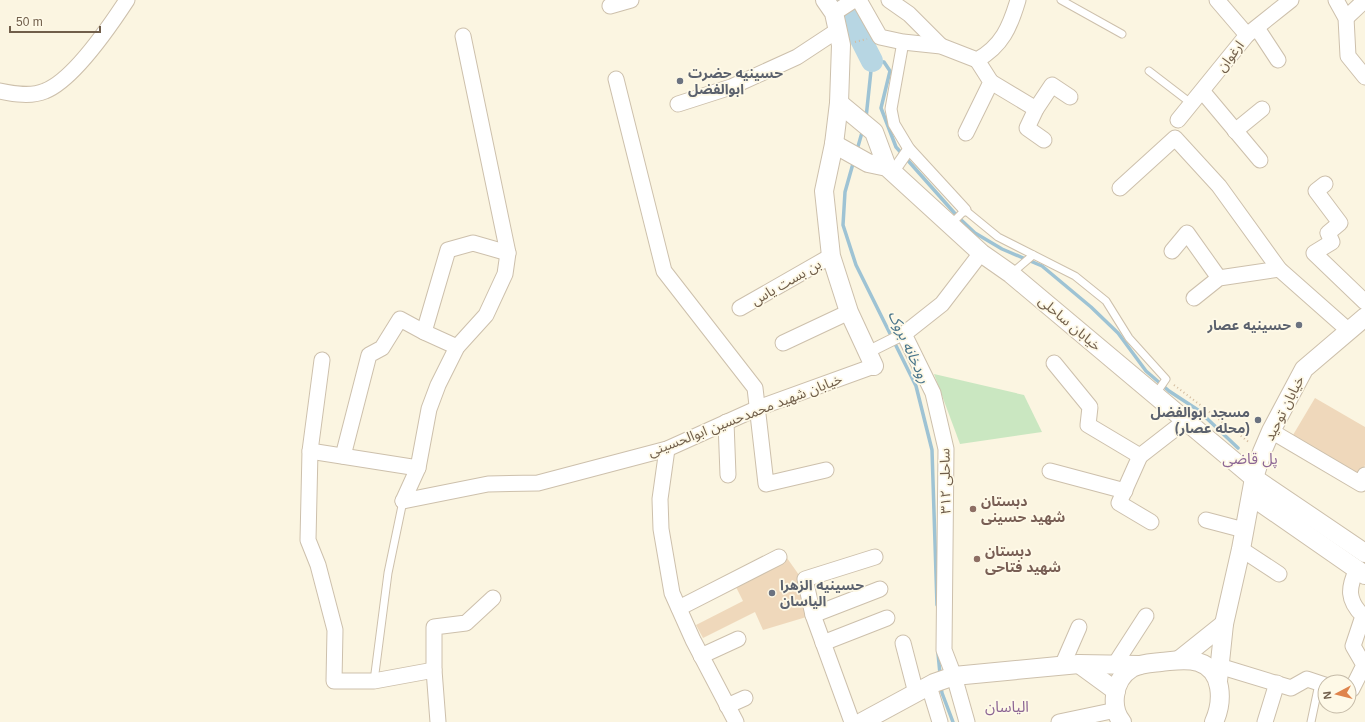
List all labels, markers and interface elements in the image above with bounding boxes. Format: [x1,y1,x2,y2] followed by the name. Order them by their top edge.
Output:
[10,8,100,34] scale bar
[16,15,43,29] text: 50 m
[1213,37,1248,75] street label: ارغوان
[688,65,783,97] place label: حسینیه حضرت ابوالفضل
[675,76,685,86] marker: حسینیه حضرت ابوالفضل
[748,255,824,309] street label: بن بست یاس
[1035,292,1105,355] street label: خیابان ساحلی
[884,308,934,387] water label: رودخانه بروک
[1206,317,1291,334] place label: حسینیه عصار
[1294,320,1304,330] marker: حسینیه عصار
[646,371,845,460] street label: خیابان شهید محمدحسین ابوالحسینی
[1261,373,1308,444] street label: خیابان توحید
[1150,404,1250,437] place label: مسجد ابوالفضل (محله عصار)
[1253,415,1263,425] marker: مسجد ابوالفضل (محله عصار)
[936,448,955,514] street label: ساحلی ۳۱۲
[1222,450,1278,469] district label: پل قاضی
[981,493,1065,525] place label: دبستان شهید حسینی
[968,504,978,514] marker: دبستان شهید حسینی
[985,543,1061,575] place label: دبستان شهید فتاحی
[972,554,982,564] marker: دبستان شهید فتاحی
[780,577,864,609] place label: حسینیه الزهرا الیاسان
[767,588,777,598] marker: حسینیه الزهرا الیاسان
[1317,674,1357,714] north arrow
[1321,690,1334,700] text: N
[985,698,1029,716] district label: الیاسان

